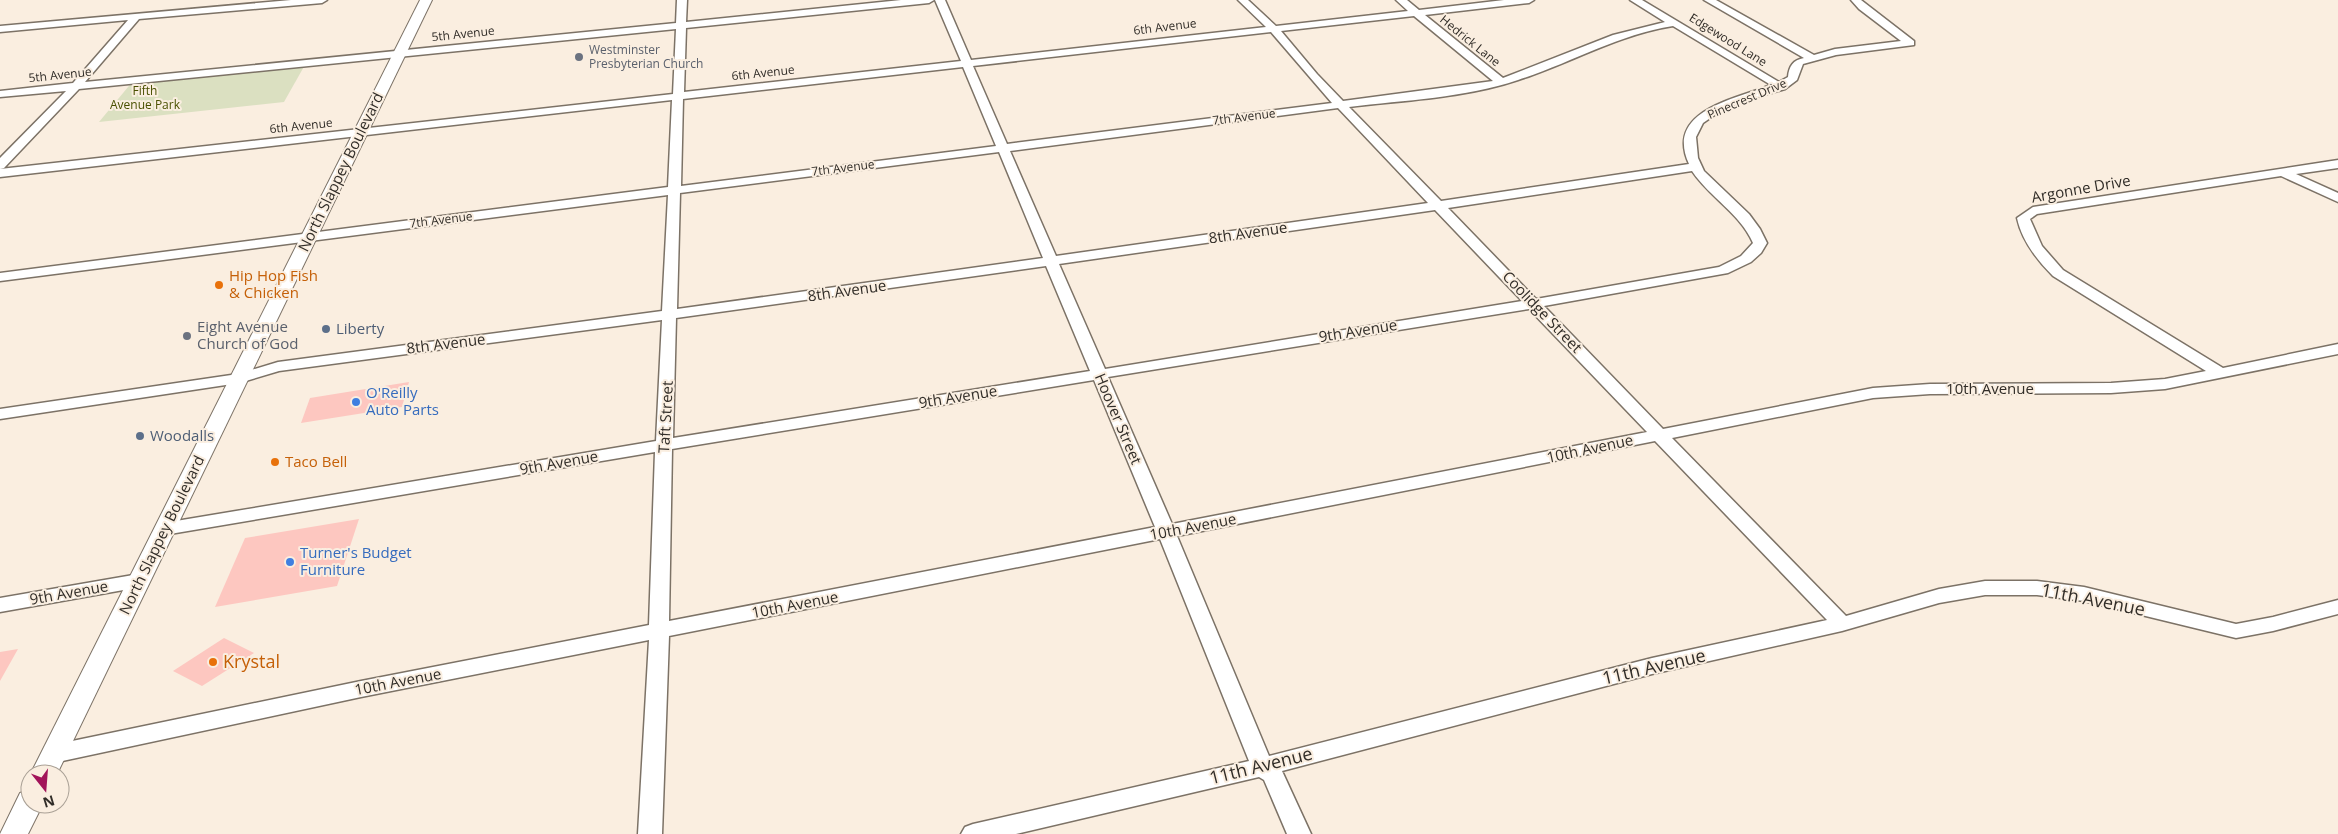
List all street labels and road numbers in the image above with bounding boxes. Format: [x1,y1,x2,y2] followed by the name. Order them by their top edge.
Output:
[1686,9,1771,70] street label: Edgewood Lane
[1437,11,1504,70] street label: Hedrick Lane
[1132,14,1198,39] street label: 6th Avenue
[431,22,496,45] street label: 5th Avenue
[731,61,796,84] street label: 6th Avenue
[28,63,93,86] street label: 5th Avenue
[1705,74,1789,123] street label: Pinecrest Drive
[293,89,387,254] street label: North Slappey Boulevard
[1211,104,1277,129] street label: 7th Avenue
[269,114,334,137] street label: 6th Avenue
[810,155,876,180] street label: 7th Avenue
[2030,169,2132,207] street label: Argonne Drive
[408,207,474,232] street label: 7th Avenue
[1207,217,1288,247] street label: 8th Avenue
[1498,266,1587,357] street label: Coolidge Street
[806,275,887,305] street label: 8th Avenue
[1317,314,1399,346] street label: 9th Avenue
[405,328,486,358] street label: 8th Avenue
[1091,370,1147,467] street label: Hoover Street
[1946,378,2034,398] street label: 10th Avenue
[653,380,677,454] street label: Taft Street
[917,380,999,412] street label: 9th Avenue
[1545,429,1635,467] street label: 10th Avenue
[518,445,600,479] street label: 9th Avenue
[114,452,208,617] street label: North Slappey Boulevard
[1148,508,1238,544] street label: 10th Avenue
[28,575,110,609] street label: 9th Avenue
[2039,577,2147,621] street label: 11th Avenue
[750,586,840,622] street label: 10th Avenue
[1600,642,1708,690] street label: 11th Avenue
[353,663,443,699] street label: 10th Avenue
[1207,741,1315,789] street label: 11th Avenue

